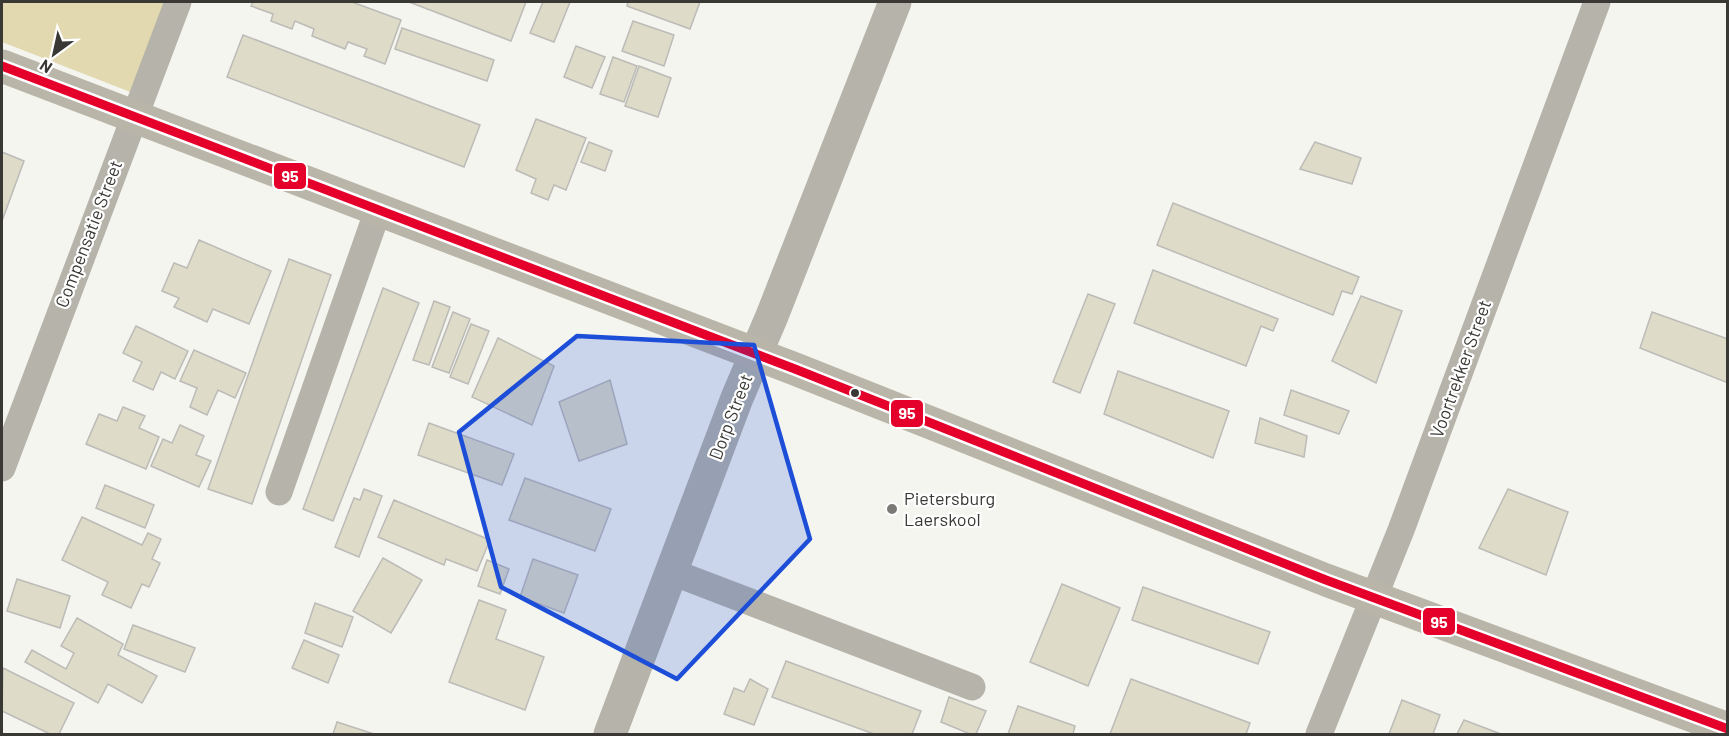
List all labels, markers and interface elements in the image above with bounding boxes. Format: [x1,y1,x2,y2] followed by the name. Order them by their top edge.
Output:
[24,24,84,84] north arrow
[36,56,55,78] text: N
[50,157,126,310] street label: Compensatie Street
[273,162,307,190] line badge: 95
[281,166,299,185] text: 95
[1425,297,1495,441] street label: Voortrekker Street
[704,371,756,463] street label: Dorp Street
[849,387,861,399] unlabelled marker
[890,399,924,428] line badge: 95
[898,403,916,422] text: 95
[904,487,995,530] place label: Pietersburg Laerskool
[885,502,899,516] marker: Pietersburg Laerskool
[1422,607,1456,636] line badge: 95
[1430,612,1448,631] text: 95

